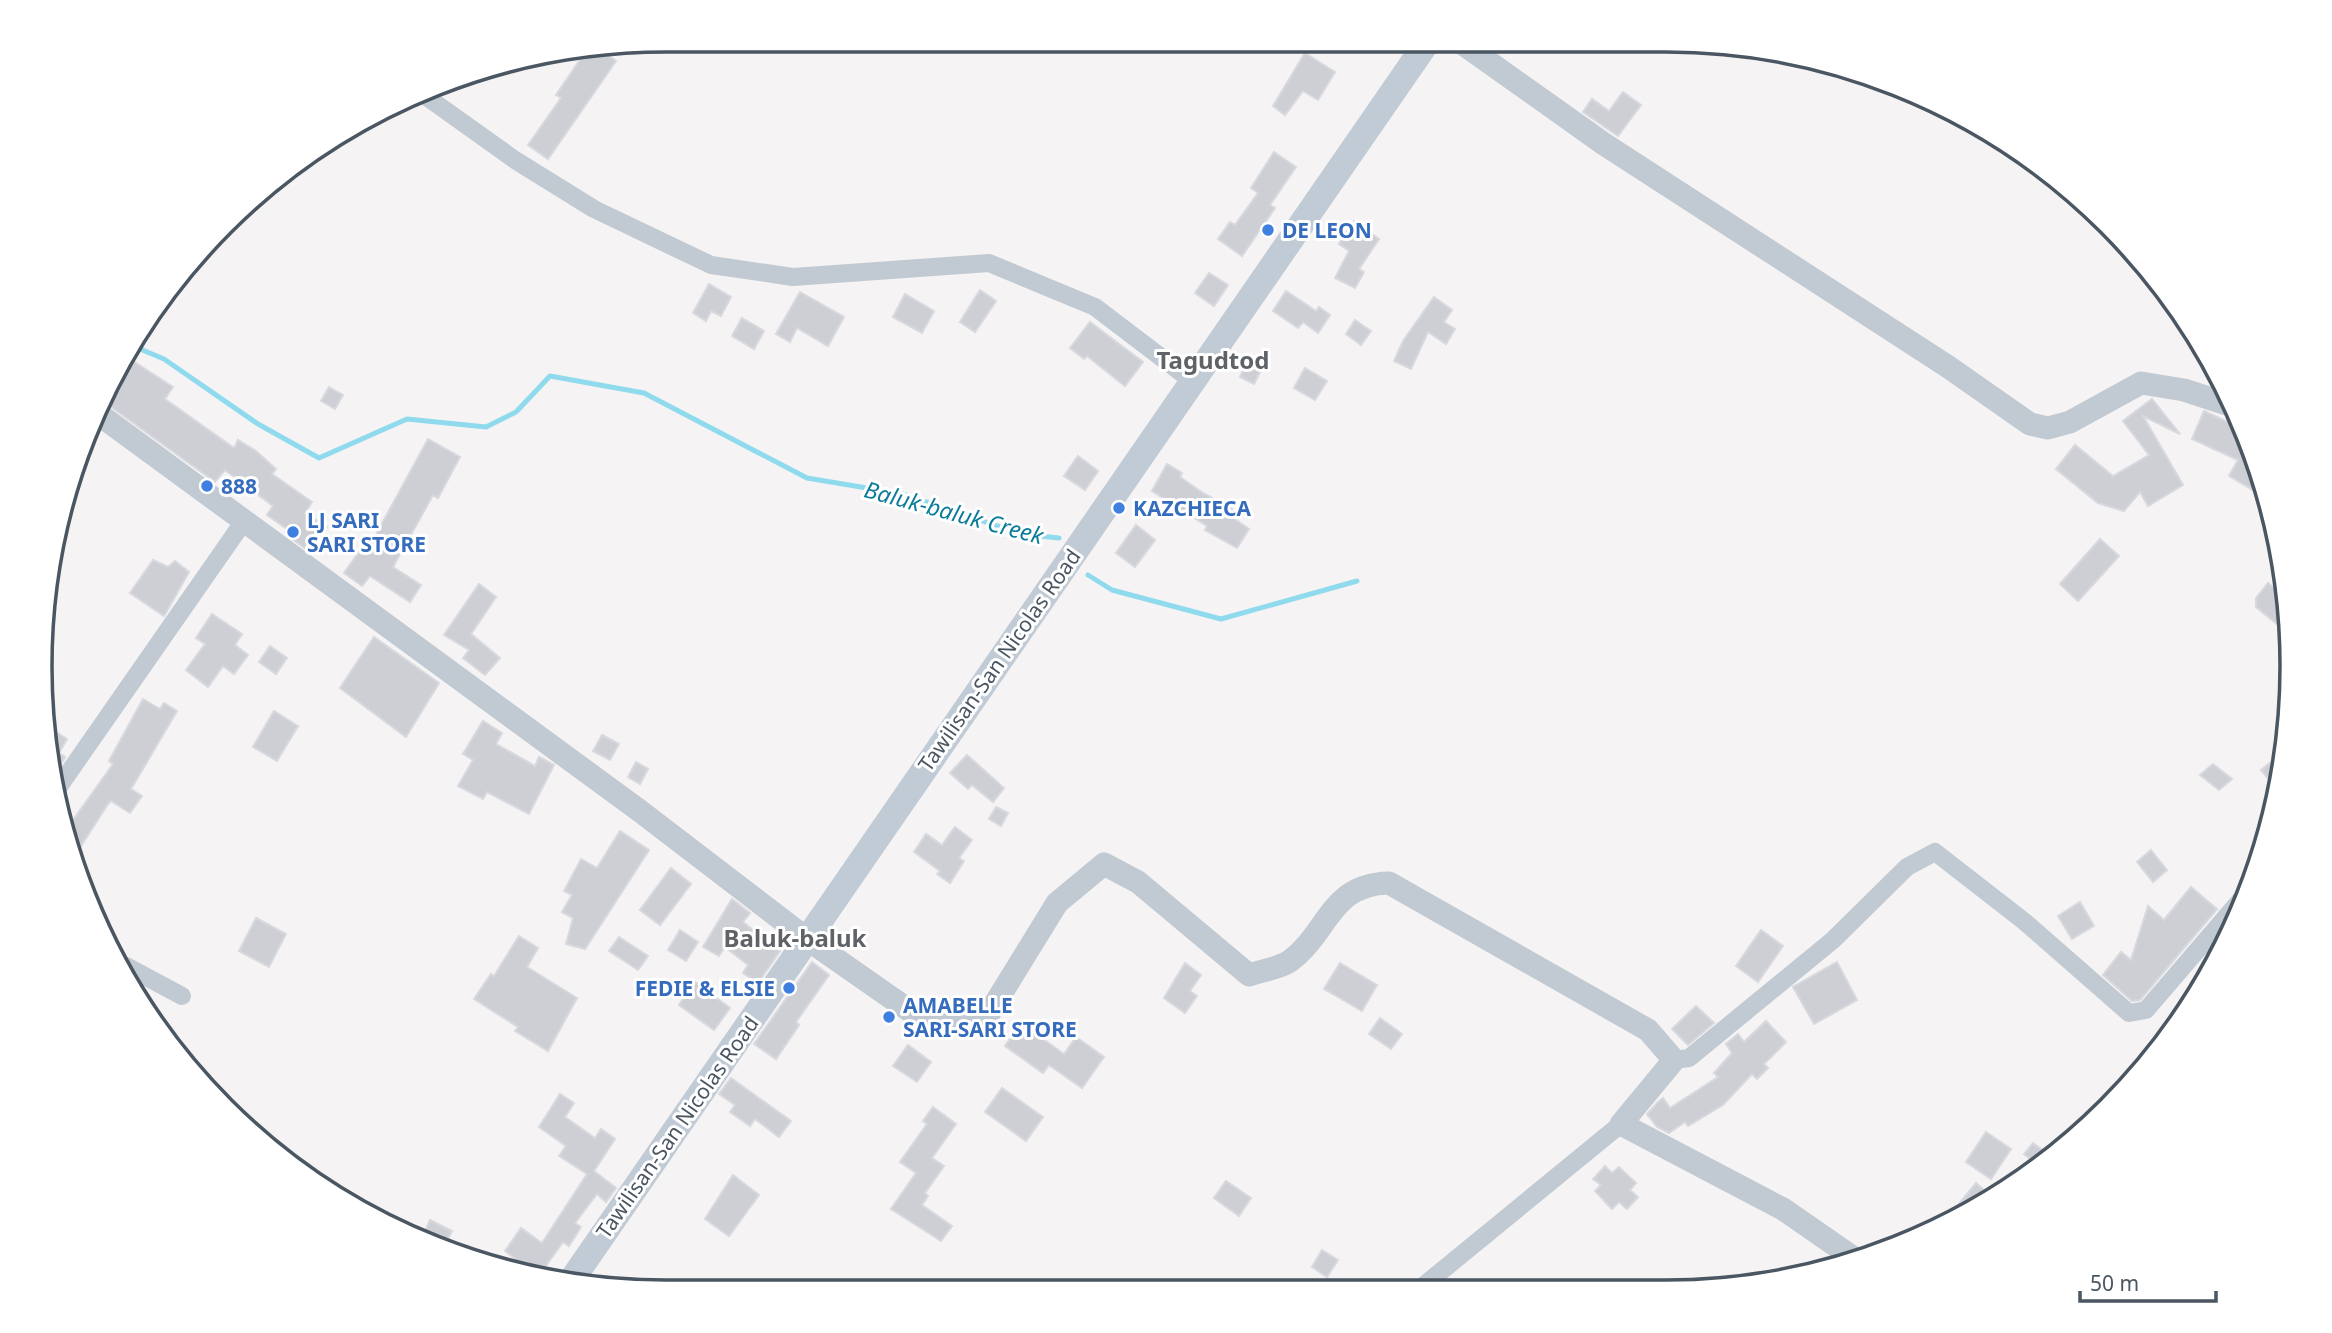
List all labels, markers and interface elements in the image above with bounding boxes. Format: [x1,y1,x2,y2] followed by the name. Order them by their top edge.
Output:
[1282,216,1372,244] place label: DE LEON
[1260,222,1276,238] marker: DE LEON
[1157,343,1269,376] district label: Tagudtod
[221,472,257,500] place label: 888
[861,473,1049,552] water label: Baluk-baluk Creek
[199,478,215,494] marker: 888
[1133,494,1251,522] place label: KAZCHIECA
[1111,500,1127,516] marker: KAZCHIECA
[307,506,426,558] place label: LJ SARI SARI STORE
[285,524,301,540] marker: LJ SARI SARI STORE
[911,543,1087,777] street label: Tawilisan-San Nicolas Road
[724,921,867,954] district label: Baluk-baluk
[635,974,775,1002] place label: FEDIE & ELSIE
[781,980,797,996] marker: FEDIE & ELSIE
[903,991,1077,1043] place label: AMABELLE SARI-SARI STORE
[881,1009,897,1025] marker: AMABELLE SARI-SARI STORE
[589,1010,765,1244] street label: Tawilisan-San Nicolas Road
[2080,1260,2216,1304] scale bar
[2090,1269,2139,1297] text: 50 m

